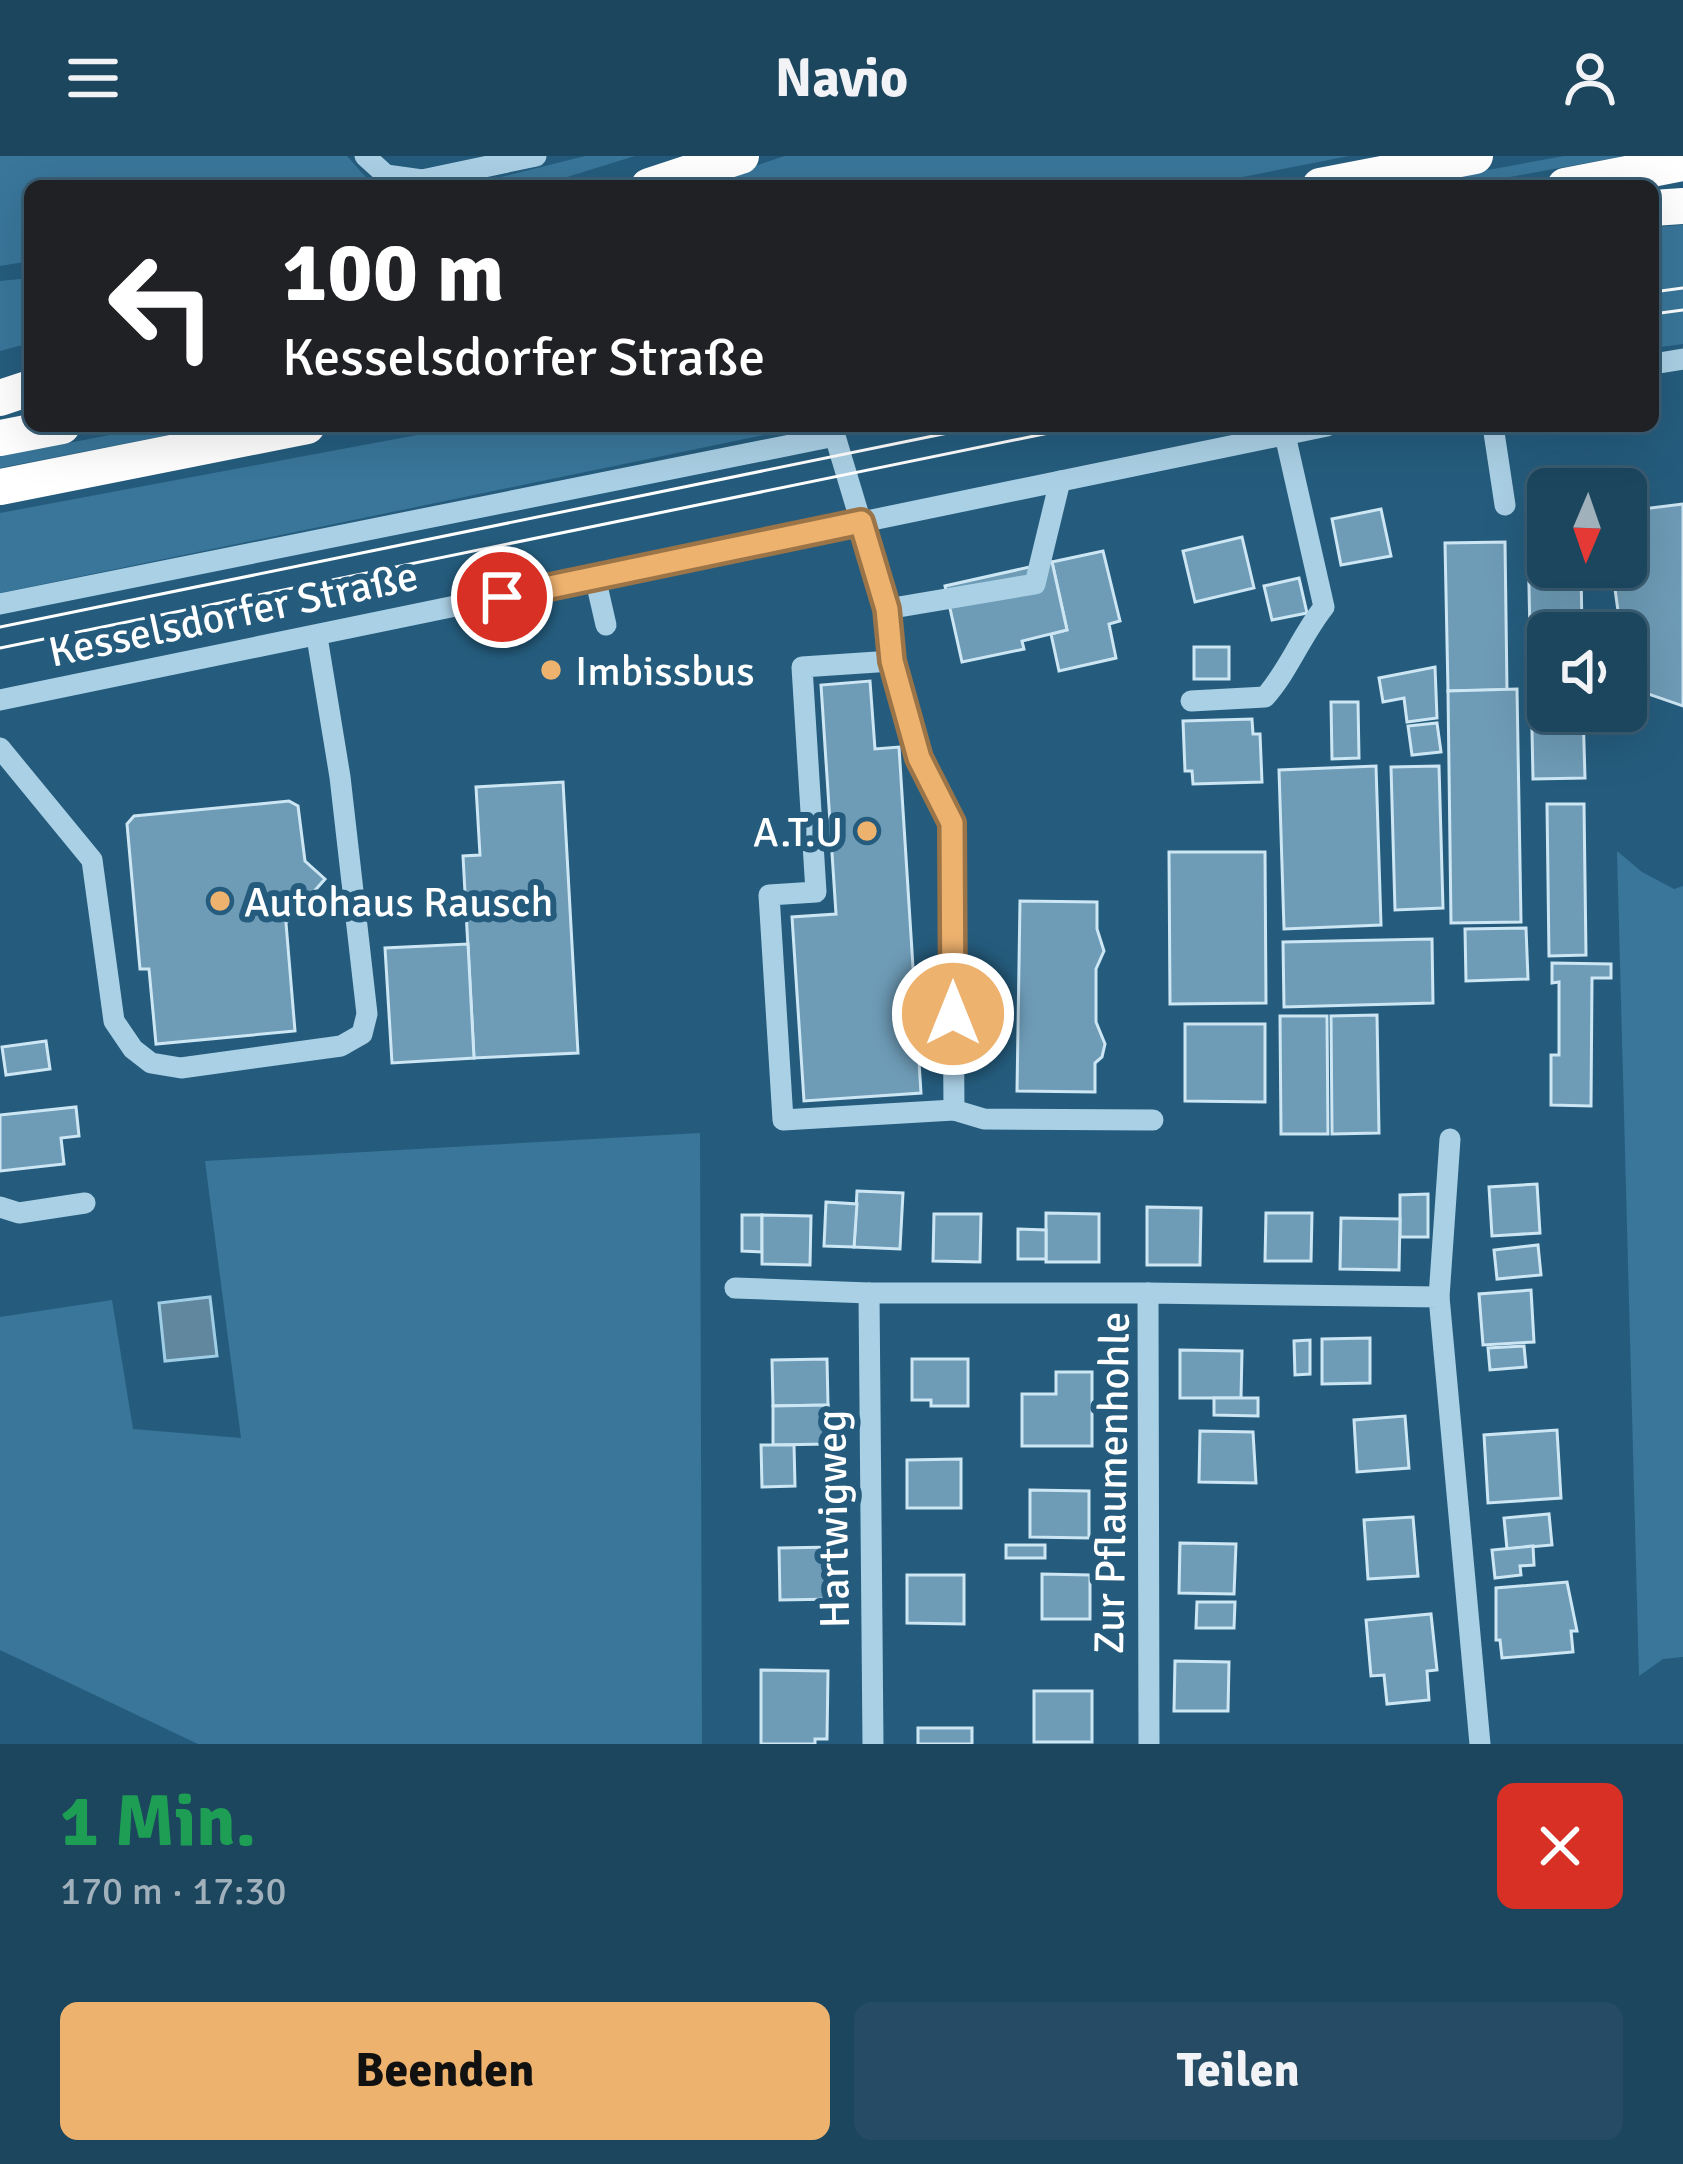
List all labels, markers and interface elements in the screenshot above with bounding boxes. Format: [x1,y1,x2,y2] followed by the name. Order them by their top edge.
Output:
[60,45,126,111] icon: menu
[775,45,908,112] text: Navio
[1557,45,1623,111] icon: person
[282,221,504,325] text: 100 m
[84,228,240,384] icon: left
[282,324,765,391] text: Kesselsdorfer Straße
[1527,468,1647,588] north arrow
[1527,468,1647,732] map controls
[451,546,553,648] pin
[44,550,422,678] street label: Kesselsdorfer Straße
[469,564,535,630] icon: arrive
[1527,612,1647,732] button: sound
[575,646,755,697] place label: Imbissbus
[538,657,564,683] marker: Imbissbus
[753,807,843,858] place label: A.T.U
[854,818,880,844] marker: A.T.U
[244,877,553,928] place label: Autohaus Rausch
[207,888,233,914] marker: Autohaus Rausch
[890,951,1016,1077] position arrow
[1084,1311,1141,1655] street label: Zur Pflaumenhohle
[806,1409,861,1629] street label: Hartwigweg
[60,1777,256,1866] text: 1 Min.
[1497,1783,1623,1909] button: close
[60,1867,287,1915] text: 170 m · 17:30
[60,2002,830,2140] button: Beenden
[854,2002,1623,2140] button: Teilen

